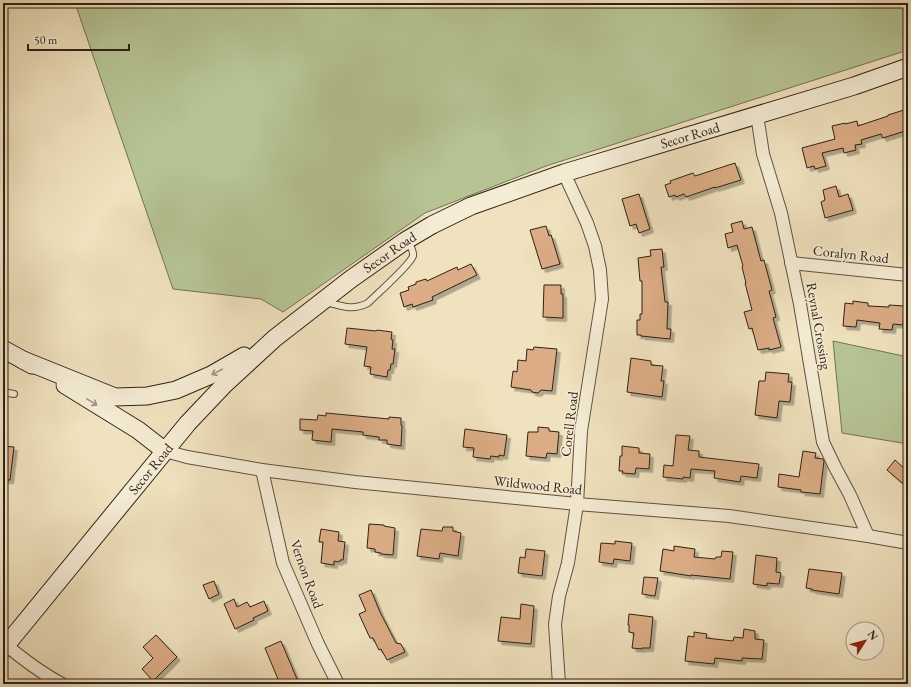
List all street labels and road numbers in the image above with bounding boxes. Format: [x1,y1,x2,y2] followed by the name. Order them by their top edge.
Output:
[658,118,723,153] street label: Secor Road
[359,227,420,277] street label: Secor Road
[812,241,891,267] street label: Coralyn Road
[802,281,836,372] street label: Reynal Crossing
[556,389,582,458] street label: Corell Road
[124,439,177,498] street label: Secor Road
[493,471,584,499] street label: Wildwood Road
[286,537,328,612] street label: Vernon Road

